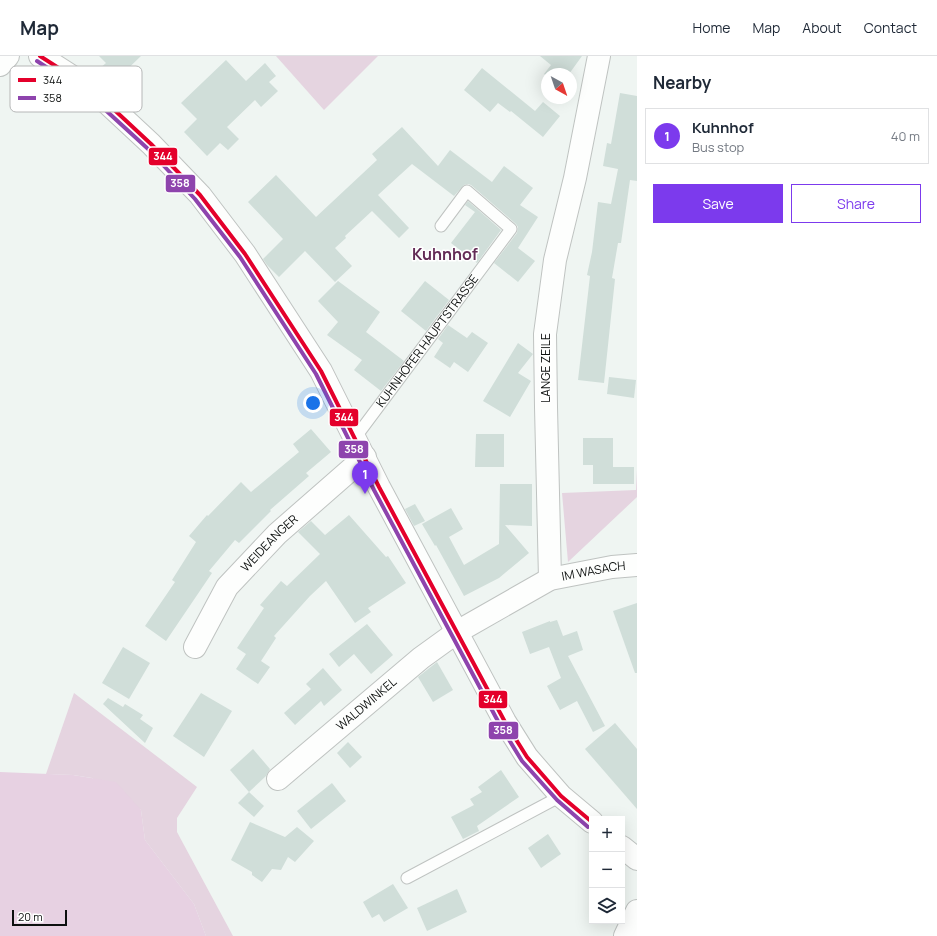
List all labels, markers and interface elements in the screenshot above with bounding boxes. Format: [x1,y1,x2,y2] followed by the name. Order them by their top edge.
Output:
[20,15,59,41] text: Map
[693,18,730,37] text: Home
[752,18,780,37] text: Map
[802,18,842,37] text: About
[864,18,917,37] text: Contact
[10,66,142,112] legend
[541,68,577,104] north arrow
[653,71,711,94] text: Nearby
[43,72,62,87] text: 344
[43,90,62,105] text: 358
[692,117,754,138] text: Kuhnhof
[664,127,670,145] text: 1
[891,127,920,145] text: 40 m
[692,138,744,156] text: Bus stop
[148,147,178,166] line badge: 344
[153,148,173,163] text: 344
[165,174,196,193] line badge: 358
[170,175,190,190] text: 358
[653,184,783,223] button: Save
[791,184,921,223] button: Share
[412,243,478,265] district label: Kuhnhof
[372,271,482,411] street label: KUHNHOFER HAUPTSTRASSE
[537,333,554,403] street label: LANGE ZEILE
[303,393,323,413] your location
[329,408,359,427] line badge: 344
[334,409,354,424] text: 344
[338,440,369,459] line badge: 358
[344,441,364,456] text: 358
[352,461,378,494] pin: 1
[237,510,302,575] street label: WEIDEANGER
[560,557,626,585] street label: IM WASACH
[332,673,400,734] street label: WALDWINKEL
[478,690,508,709] line badge: 344
[483,691,503,706] text: 344
[488,721,519,740] line badge: 358
[493,722,513,737] text: 358
[589,816,625,924] map controls
[589,816,625,852] button: +
[589,852,625,888] button: −
[589,888,625,924] button: layers
[12,908,67,927] scale bar
[18,909,43,924] text: 20 m

